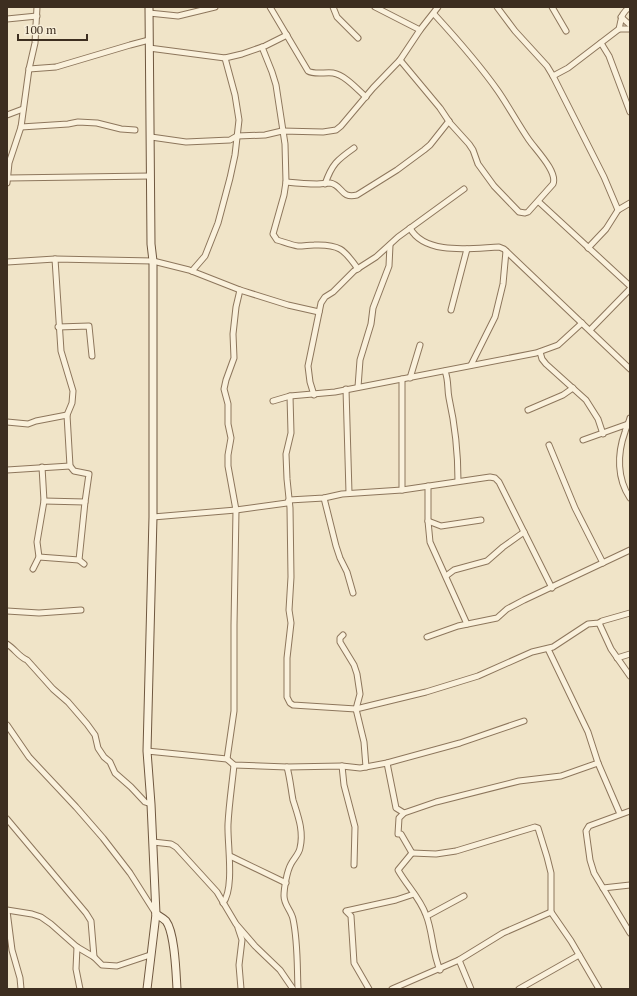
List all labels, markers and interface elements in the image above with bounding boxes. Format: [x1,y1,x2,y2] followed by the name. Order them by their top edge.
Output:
[18,16,87,42] scale bar
[24,22,57,37] text: 100 m

